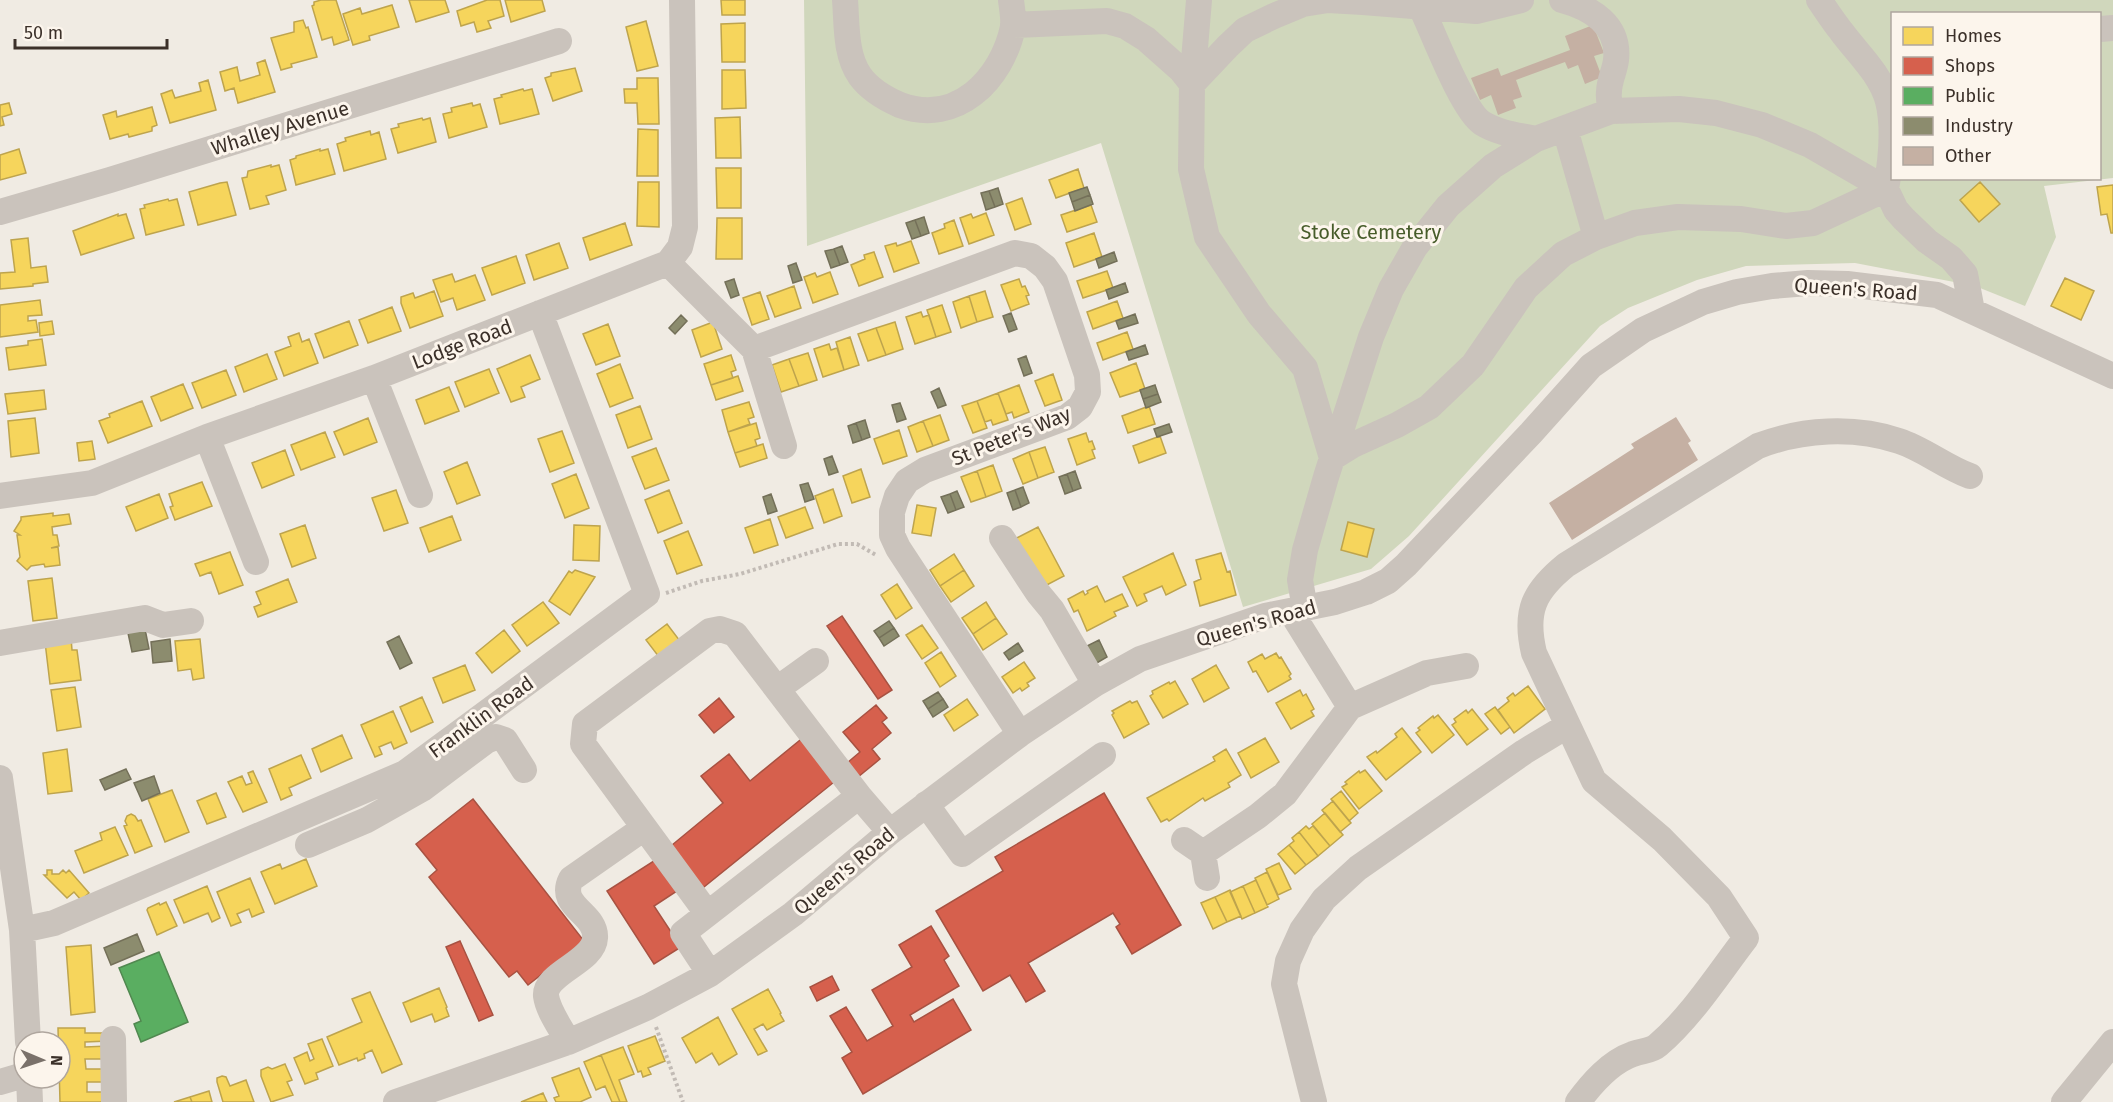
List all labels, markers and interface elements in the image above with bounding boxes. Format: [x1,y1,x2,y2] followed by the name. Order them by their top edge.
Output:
[15,12,166,50] scale bar
[1891,12,2101,180] legend
[24,22,63,44] text: 50 m
[1945,25,2001,47] text: Homes
[1945,55,1995,77] text: Shops
[1945,85,1995,107] text: Public
[208,96,352,160] street label: Whalley Avenue
[1945,115,2013,137] text: Industry
[1945,145,1991,167] text: Other
[1301,220,1442,244] park label: Stoke Cemetery
[1793,273,1919,305] street label: Queen's Road
[408,314,516,374] street label: Lodge Road
[948,401,1074,471] street label: St Peter's Way
[1193,594,1319,652] street label: Queen's Road
[424,671,538,763] street label: Franklin Road
[789,822,899,920] street label: Queen's Road
[12,1030,72,1090] north arrow
[47,1055,66,1066] text: N

